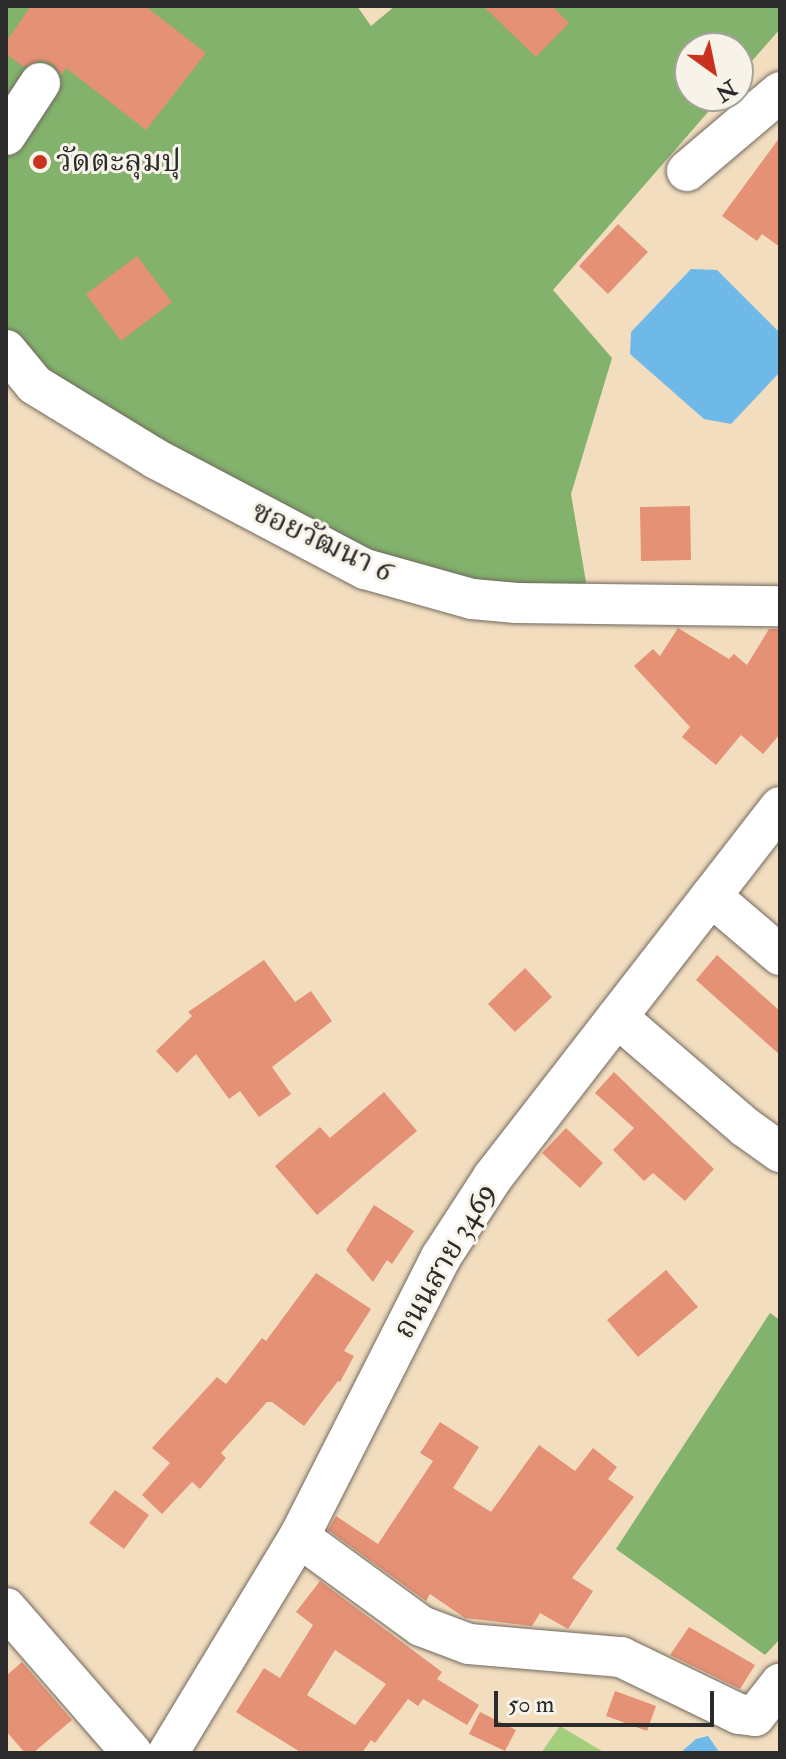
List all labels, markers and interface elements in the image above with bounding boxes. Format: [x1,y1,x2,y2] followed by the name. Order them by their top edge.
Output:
[674,32,754,112] north arrow
[710,73,742,108] text: N
[56,144,181,180] place label: วัดตะลุมปุ
[31,153,49,171] marker: วัดตะลุมปุ
[246,494,398,590] street label: ซอยวัฒนา 6
[386,1177,504,1345] street label: ถนนสาย 3469
[498,1675,718,1725] scale bar
[508,1689,554,1720] text: 50 m

